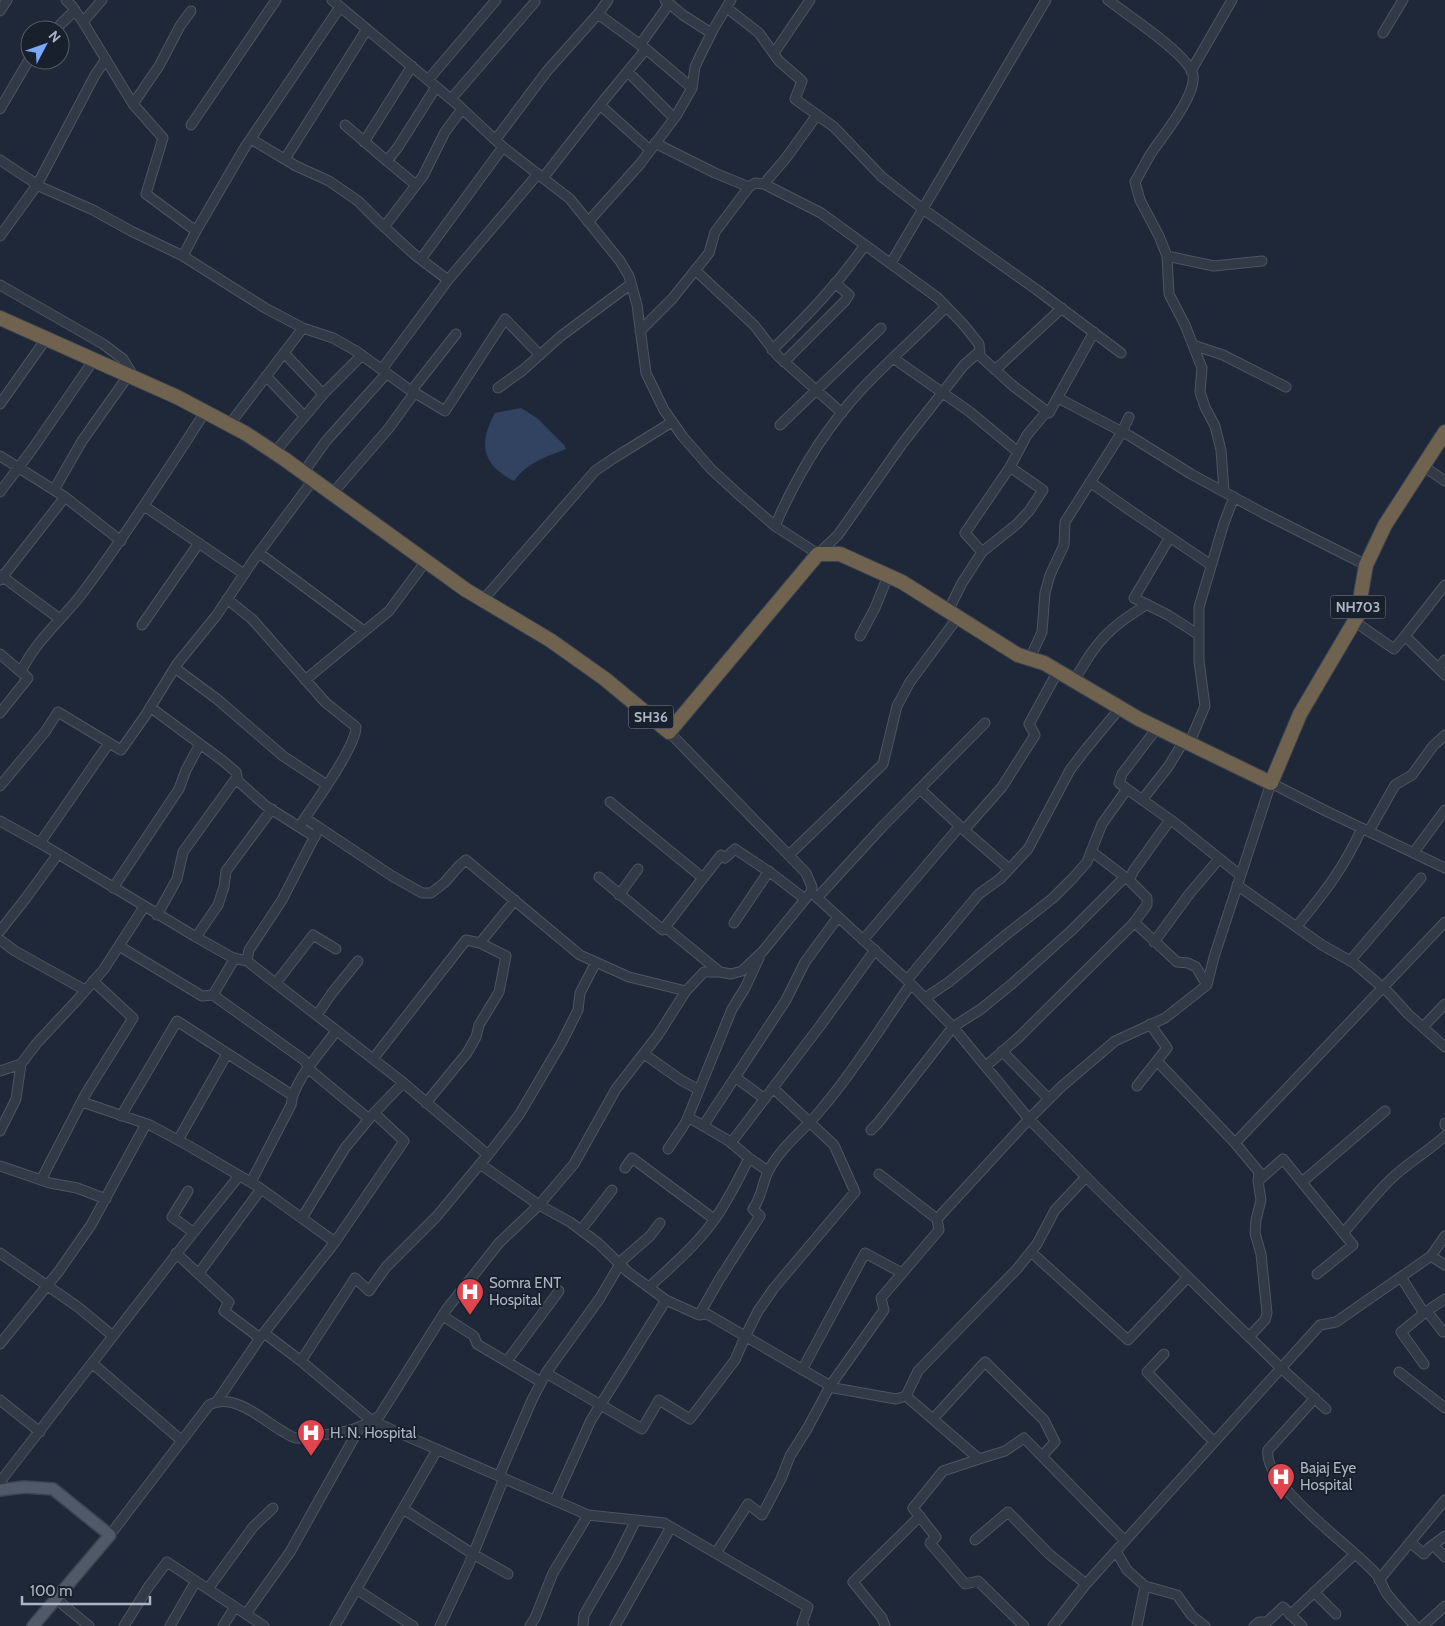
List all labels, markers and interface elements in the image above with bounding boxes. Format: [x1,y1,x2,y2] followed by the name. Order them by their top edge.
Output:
[20,20,70,70] north arrow
[45,27,65,46] text: N
[1330,596,1386,618] road number: NH703
[628,706,674,729] road number: SH36
[489,1274,561,1309] place label: Somra ENT Hospital
[455,1277,485,1316] hospital icon: Somra ENT Hospital
[296,1418,326,1457] hospital icon: H. N. Hospital
[330,1424,417,1442] place label: H. N. Hospital
[1300,1459,1357,1494] place label: Bajaj Eye Hospital
[1266,1462,1296,1501] hospital icon: Bajaj Eye Hospital
[22,1574,150,1606] scale bar
[30,1582,72,1600] text: 100 m

